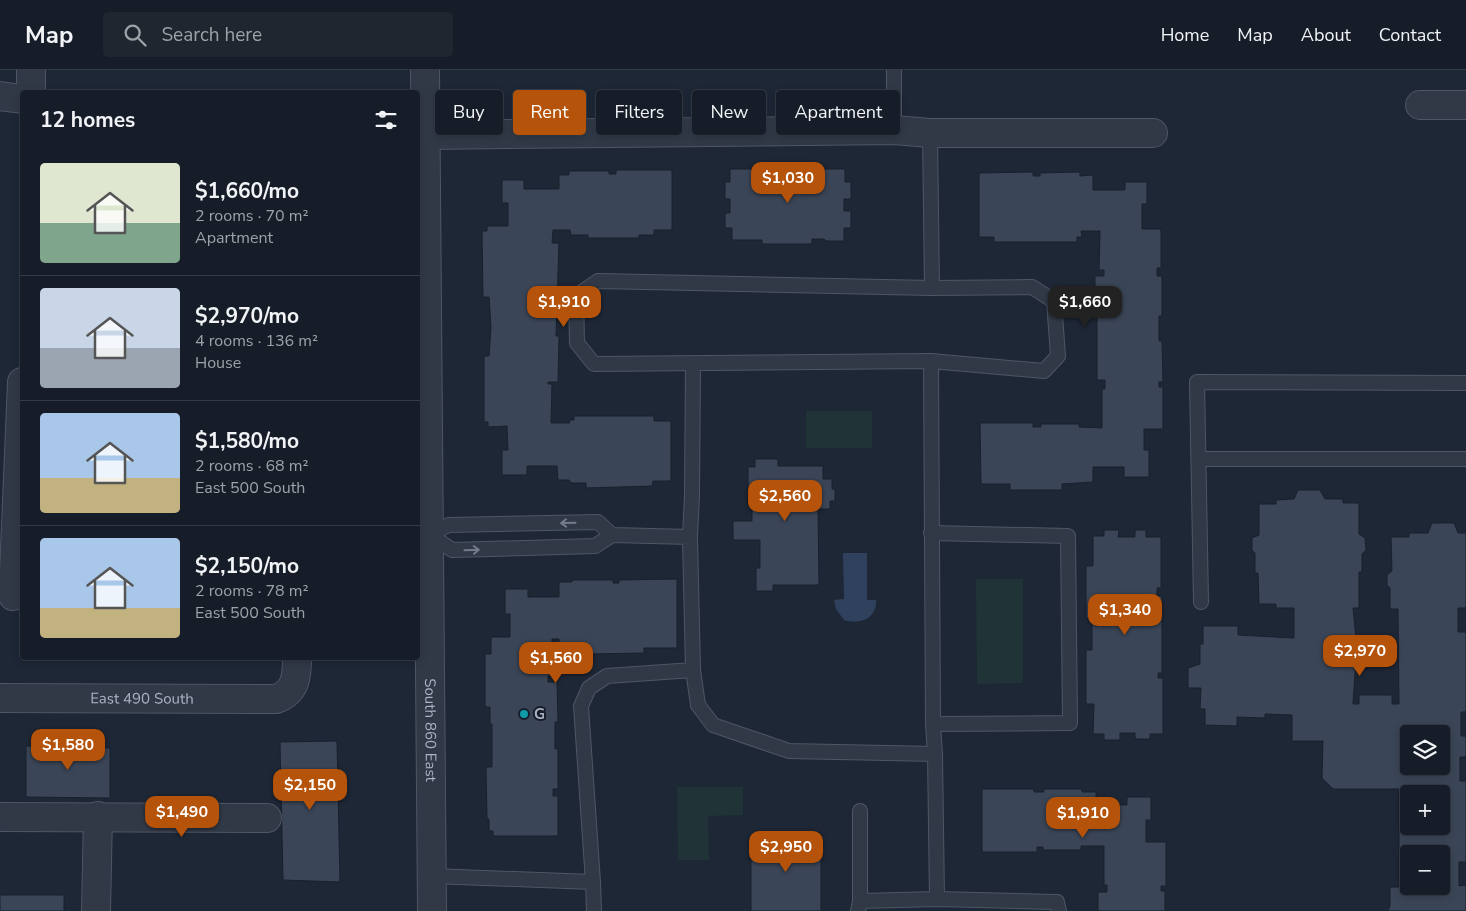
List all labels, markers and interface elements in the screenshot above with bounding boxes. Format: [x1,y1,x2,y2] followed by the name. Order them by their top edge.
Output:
[103,12,453,57] search box
[25,19,73,51] text: Map
[121,21,149,49] icon: search
[161,22,262,48] text: Search here
[1161,23,1209,47] text: Home
[1237,23,1273,47] text: Map
[1301,23,1351,47] text: About
[1379,23,1441,47] text: Contact
[435,90,503,135] chip: Buy
[513,90,586,135] chip: Rent
[596,90,682,135] chip: Filters
[692,90,766,135] chip: New
[776,90,900,135] chip: Apartment
[40,106,135,134] text: 12 homes
[372,106,400,134] icon: filters
[747,162,829,204] pin: $1,030
[762,167,814,189] text: $1,030
[195,177,299,205] text: $1,660/mo
[80,183,140,243] icon: home
[195,205,308,227] text: 2 rooms · 70 m²
[195,227,273,249] text: Apartment
[523,286,605,328] pin: $1,910
[1044,286,1126,328] pin: $1,660
[538,291,590,313] text: $1,910
[1059,291,1111,313] text: $1,660
[195,302,299,330] text: $2,970/mo
[80,308,140,368] icon: home
[195,330,318,352] text: 4 rooms · 136 m²
[195,352,241,374] text: House
[195,427,299,455] text: $1,580/mo
[80,433,140,493] icon: home
[195,455,308,477] text: 2 rooms · 68 m²
[195,477,305,499] text: East 500 South
[744,480,826,522] pin: $2,560
[759,485,811,507] text: $2,560
[561,518,577,528] one-way arrow
[464,545,480,554] one-way arrow
[195,552,299,580] text: $2,150/mo
[80,558,140,618] icon: home
[195,580,308,602] text: 2 rooms · 78 m²
[1084,594,1166,636] pin: $1,340
[1099,599,1151,621] text: $1,340
[195,602,305,624] text: East 500 South
[1319,634,1401,677] pin: $2,970
[1334,640,1386,662] text: $2,970
[515,642,597,684] pin: $1,560
[530,647,582,669] text: $1,560
[420,678,441,783] street label: South 860 East
[90,688,194,709] street label: East 490 South
[534,704,545,724] place label: G
[518,708,530,720] marker: G
[1400,725,1450,895] map controls
[1400,725,1450,775] button: layers
[27,728,109,771] pin: $1,580
[42,734,94,756] text: $1,580
[269,768,351,811] pin: $2,150
[284,774,336,796] text: $2,150
[1400,785,1450,835] button: +
[141,796,223,838] pin: $1,490
[1042,796,1124,839] pin: $1,910
[156,801,208,823] text: $1,490
[1057,802,1109,824] text: $1,910
[745,830,827,873] pin: $2,950
[760,836,812,858] text: $2,950
[1400,845,1450,895] button: −

